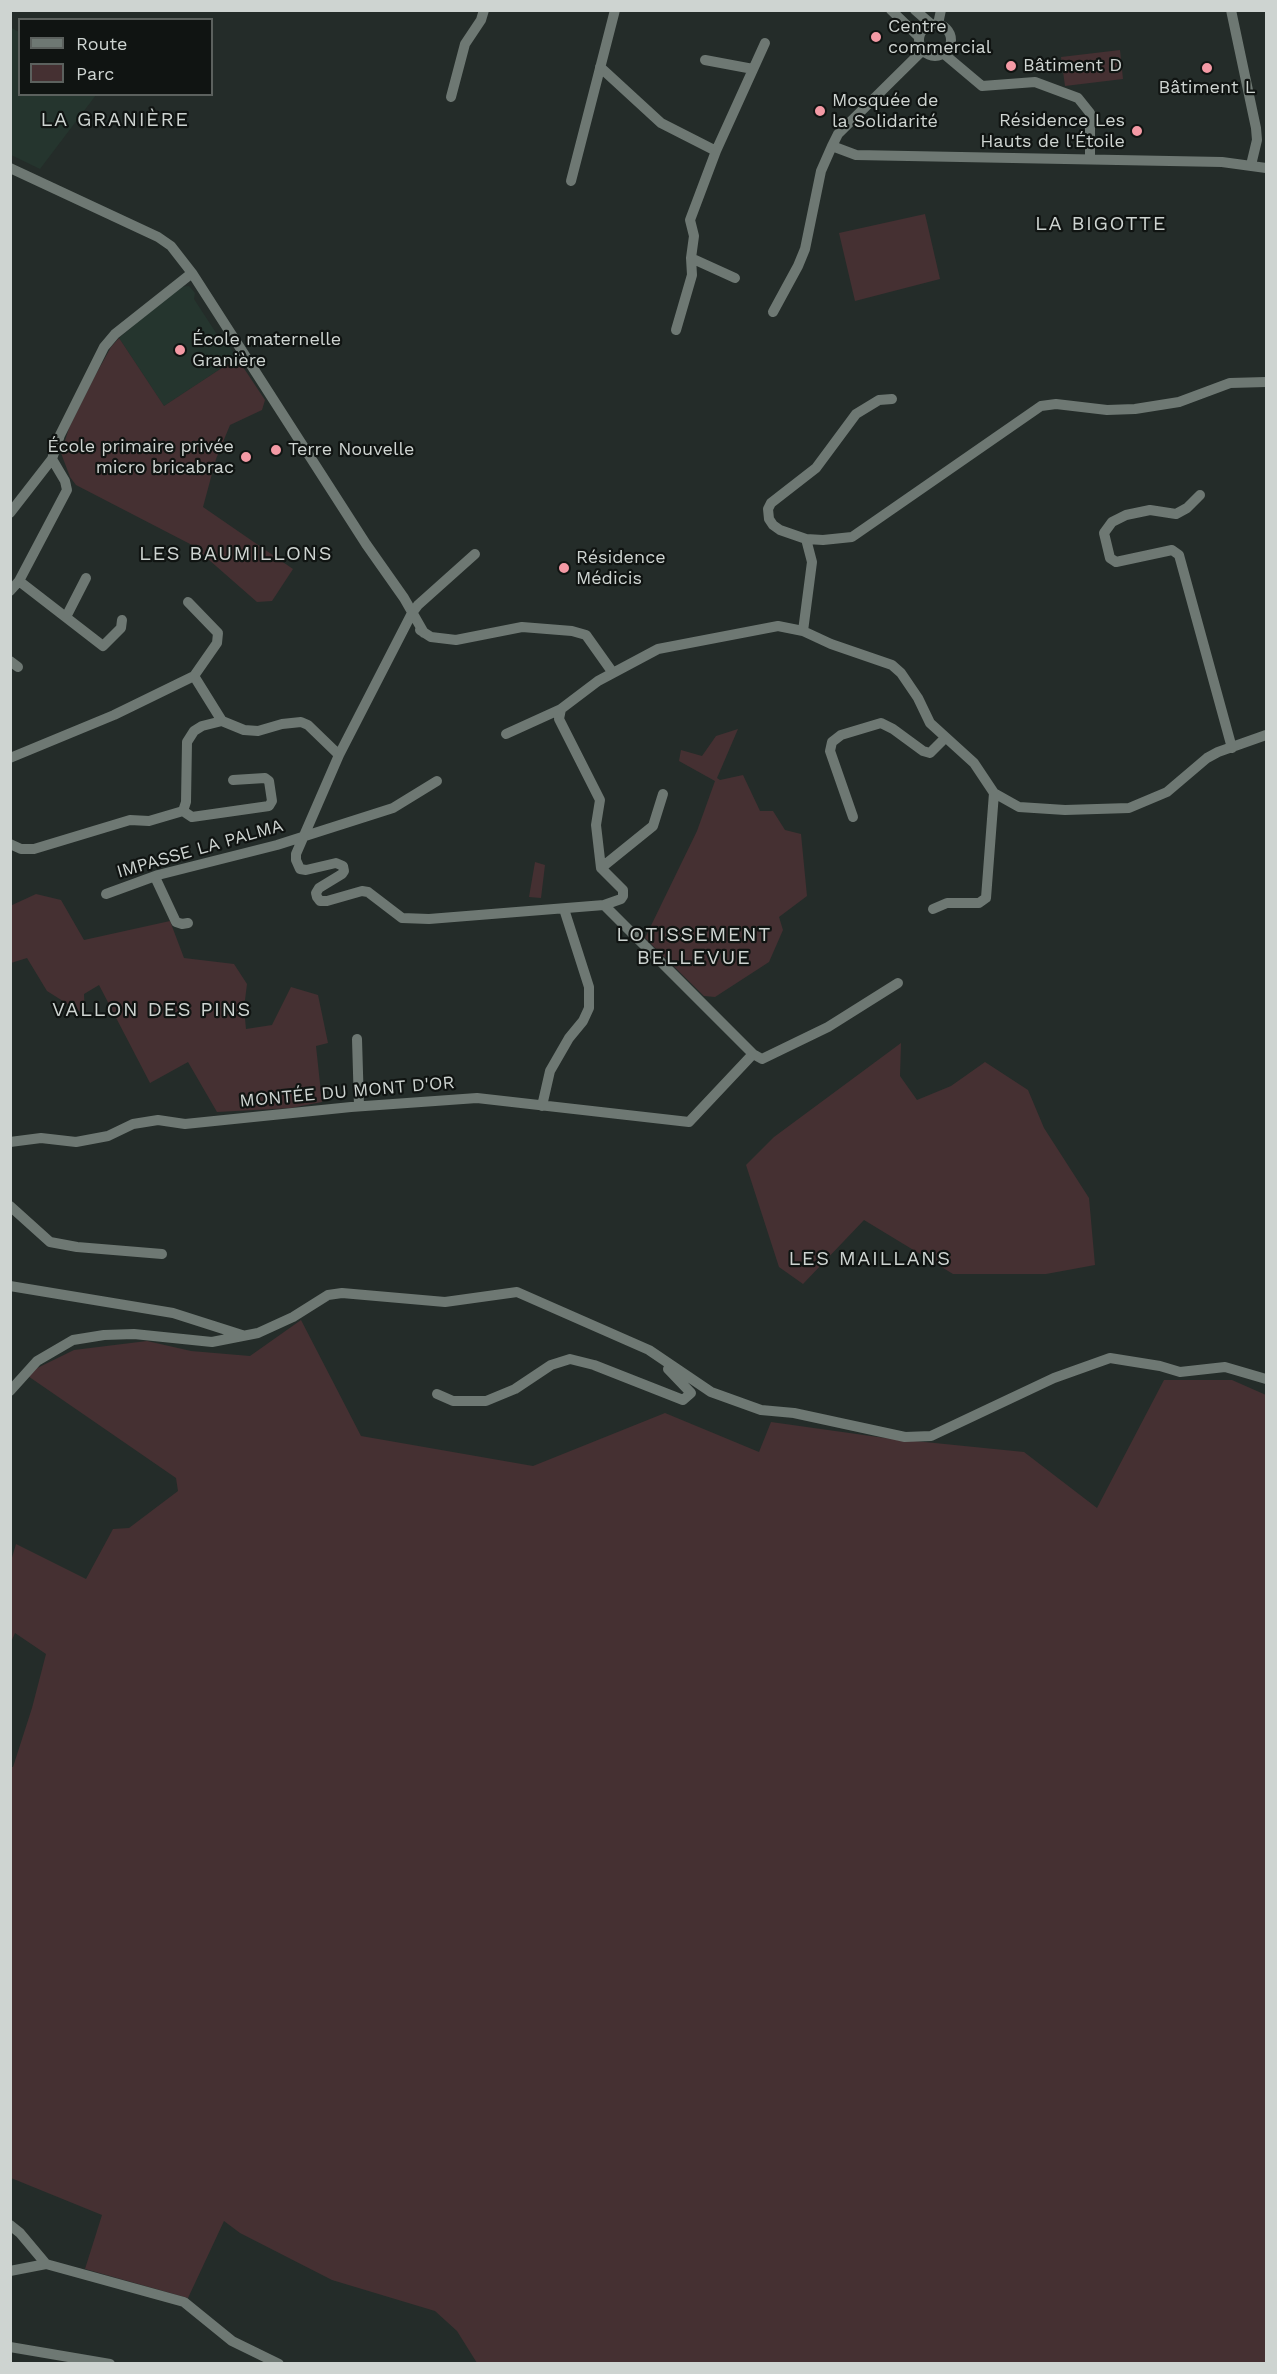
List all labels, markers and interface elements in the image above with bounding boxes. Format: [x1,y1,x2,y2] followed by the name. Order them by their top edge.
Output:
[888,16,991,58] place label: Centre commercial
[18,18,213,96] legend
[869,30,883,44] marker: Centre commercial
[76,33,128,54] text: Route
[1023,55,1122,77] place label: Bâtiment D
[1004,59,1018,73] marker: Bâtiment D
[1200,61,1214,75] marker: Bâtiment L
[76,63,114,84] text: Parc
[1159,77,1255,99] place label: Bâtiment L
[832,90,938,132] place label: Mosquée de la Solidarité
[813,104,827,118] marker: Mosquée de la Solidarité
[41,108,189,132] district label: LA GRANIÈRE
[980,110,1125,152] place label: Résidence Les Hauts de l'Étoile
[1130,124,1144,138] marker: Résidence Les Hauts de l'Étoile
[1035,212,1167,236] district label: LA BIGOTTE
[192,329,341,372] place label: École maternelle Granière
[173,343,187,357] marker: École maternelle Granière
[47,436,234,478] place label: École primaire privée micro bricabrac
[288,439,414,461] place label: Terre Nouvelle
[269,443,283,457] marker: Terre Nouvelle
[239,450,253,464] marker: École primaire privée micro bricabrac
[139,542,333,566] district label: LES BAUMILLONS
[576,547,666,590] place label: Résidence Médicis
[557,561,571,575] marker: Résidence Médicis
[114,815,286,883] street label: IMPASSE LA PALMA
[616,923,772,970] district label: LOTISSEMENT BELLEVUE
[52,998,252,1022] district label: VALLON DES PINS
[239,1072,455,1112] street label: MONTÉE DU MONT D'OR
[788,1247,952,1271] district label: LES MAILLANS

